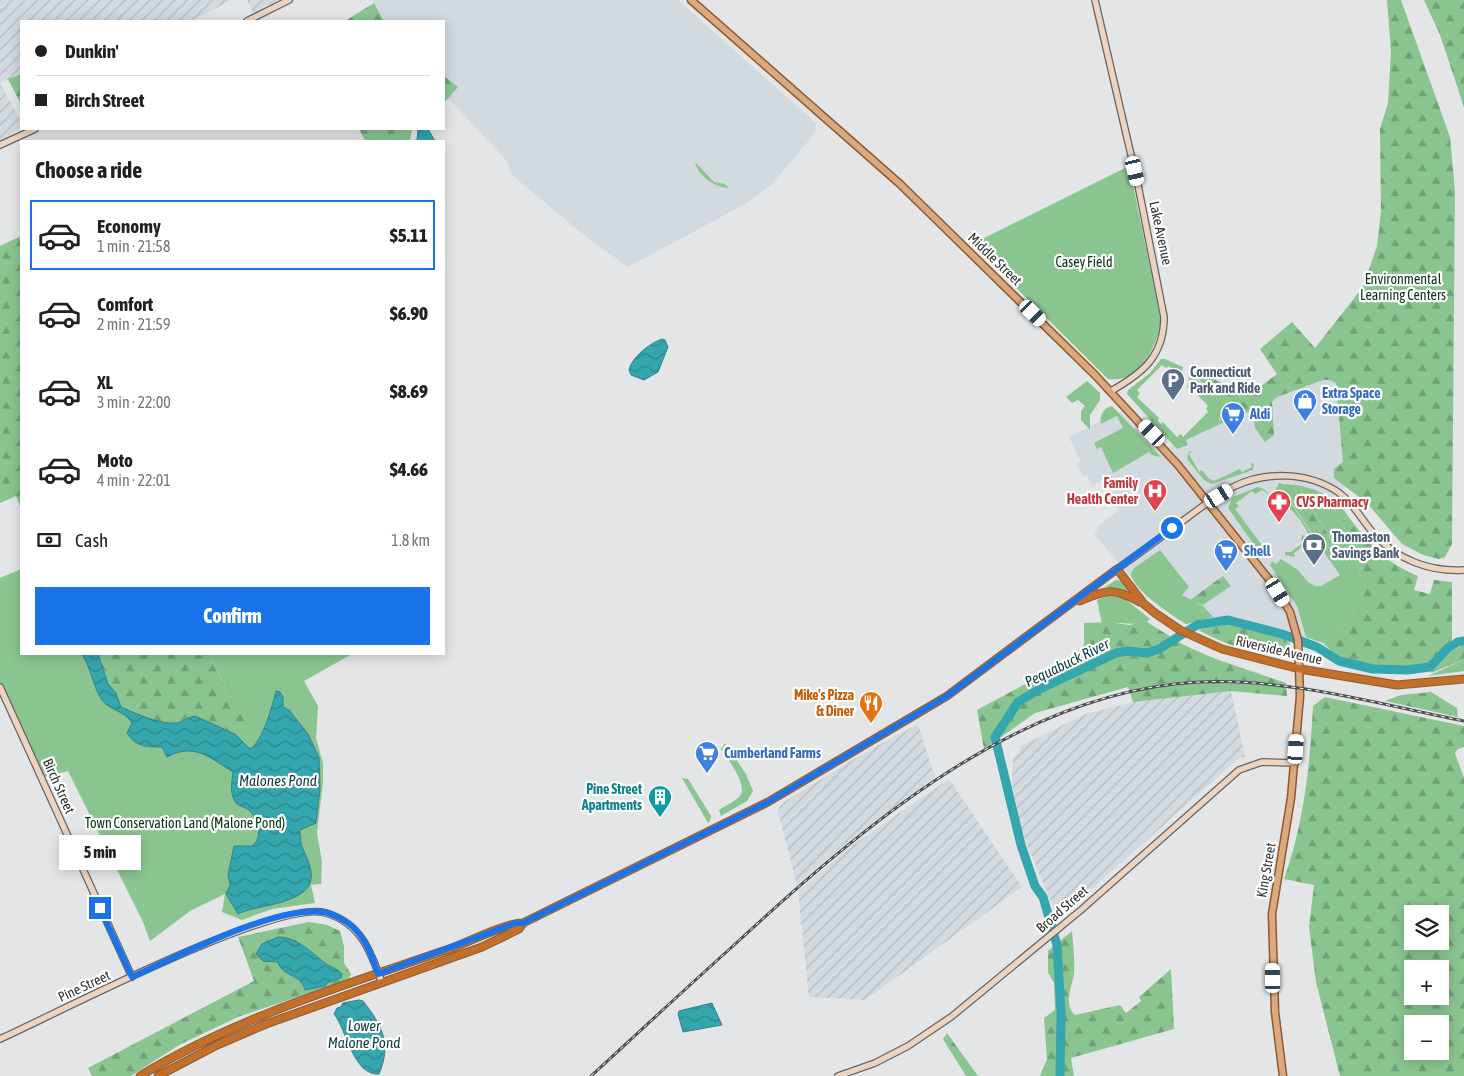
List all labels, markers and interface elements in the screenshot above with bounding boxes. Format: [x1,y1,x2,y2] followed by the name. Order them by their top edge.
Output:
[65,40,119,62] text: Dunkin'
[65,89,145,111] text: Birch Street
[1124,155,1145,187] car
[35,157,142,183] text: Choose a ride
[1146,200,1176,266] street label: Lake Avenue
[37,213,82,258] icon: car
[97,215,161,237] text: Economy
[390,224,428,246] text: $5.11
[965,229,1025,289] street label: Middle Street
[97,237,170,255] text: 1 min · 21:58
[1055,254,1113,270] park label: Casey Field
[1360,271,1446,303] park label: Environmental Learning Centers
[37,291,82,336] icon: car
[97,293,153,315] text: Comfort
[1016,297,1049,329] car
[390,302,428,324] text: $6.90
[97,315,170,333] text: 2 min · 21:59
[1190,364,1260,396] place label: Connecticut Park and Ride
[1160,367,1186,401] parking icon: Connecticut Park and Ride
[37,369,82,414] icon: car
[97,371,113,393] text: XL
[390,380,428,402] text: $8.69
[1322,385,1381,417] place label: Extra Space Storage
[1292,388,1318,422] shop icon: Extra Space Storage
[97,393,171,411] text: 3 min · 22:00
[1220,401,1246,435] supermarket icon: Aldi
[1249,406,1270,422] place label: Aldi
[1136,417,1167,449] car
[37,447,82,492] icon: car
[97,449,133,471] text: Moto
[390,458,428,480] text: $4.66
[97,471,171,489] text: 4 min · 22:01
[1067,475,1139,507] place label: Family Health Center
[1142,478,1168,512] hospital icon: Family Health Center
[1202,482,1235,510] car
[1266,489,1292,523] pharmacy icon: CVS Pharmacy
[1296,494,1369,510] place label: CVS Pharmacy
[1161,517,1183,539] route start
[35,526,63,554] icon: cash
[75,529,108,551] text: Cash
[1332,529,1400,561] place label: Thomaston Savings Bank
[391,531,430,549] text: 1.8 km
[1301,532,1327,566] bank icon: Thomaston Savings Bank
[1213,538,1239,572] supermarket icon: Shell
[1244,543,1271,559] place label: Shell
[1263,575,1292,609] car
[35,587,430,645] button: Confirm
[1234,632,1324,668] street label: Riverside Avenue
[1022,635,1112,690] water label: Pequabuck River
[794,687,855,719] place label: Mike's Pizza & Diner
[858,690,884,724] restaurant icon: Mike's Pizza & Diner
[1287,734,1304,764] car
[694,740,720,774] supermarket icon: Cumberland Farms
[724,745,821,761] place label: Cumberland Farms
[40,756,78,816] street label: Birch Street
[239,772,317,789] water label: Malones Pond
[581,781,642,813] place label: Pine Street Apartments
[647,784,673,818] building icon: Pine Street Apartments
[85,815,285,831] park label: Town Conservation Land (Malone Pond)
[59,836,141,870] callout: 5 min
[1253,841,1279,899] street label: King Street
[84,843,116,861] text: 5 min
[1033,882,1091,936] street label: Broad Street
[89,897,111,919] route end
[1404,905,1449,1060] map controls
[1404,905,1449,950] button: layers
[1404,960,1449,1005] button: +
[1265,963,1280,993] car
[55,967,113,1005] street label: Pine Street
[1404,1015,1449,1060] button: −
[328,1017,400,1051] water label: Lower Malone Pond

